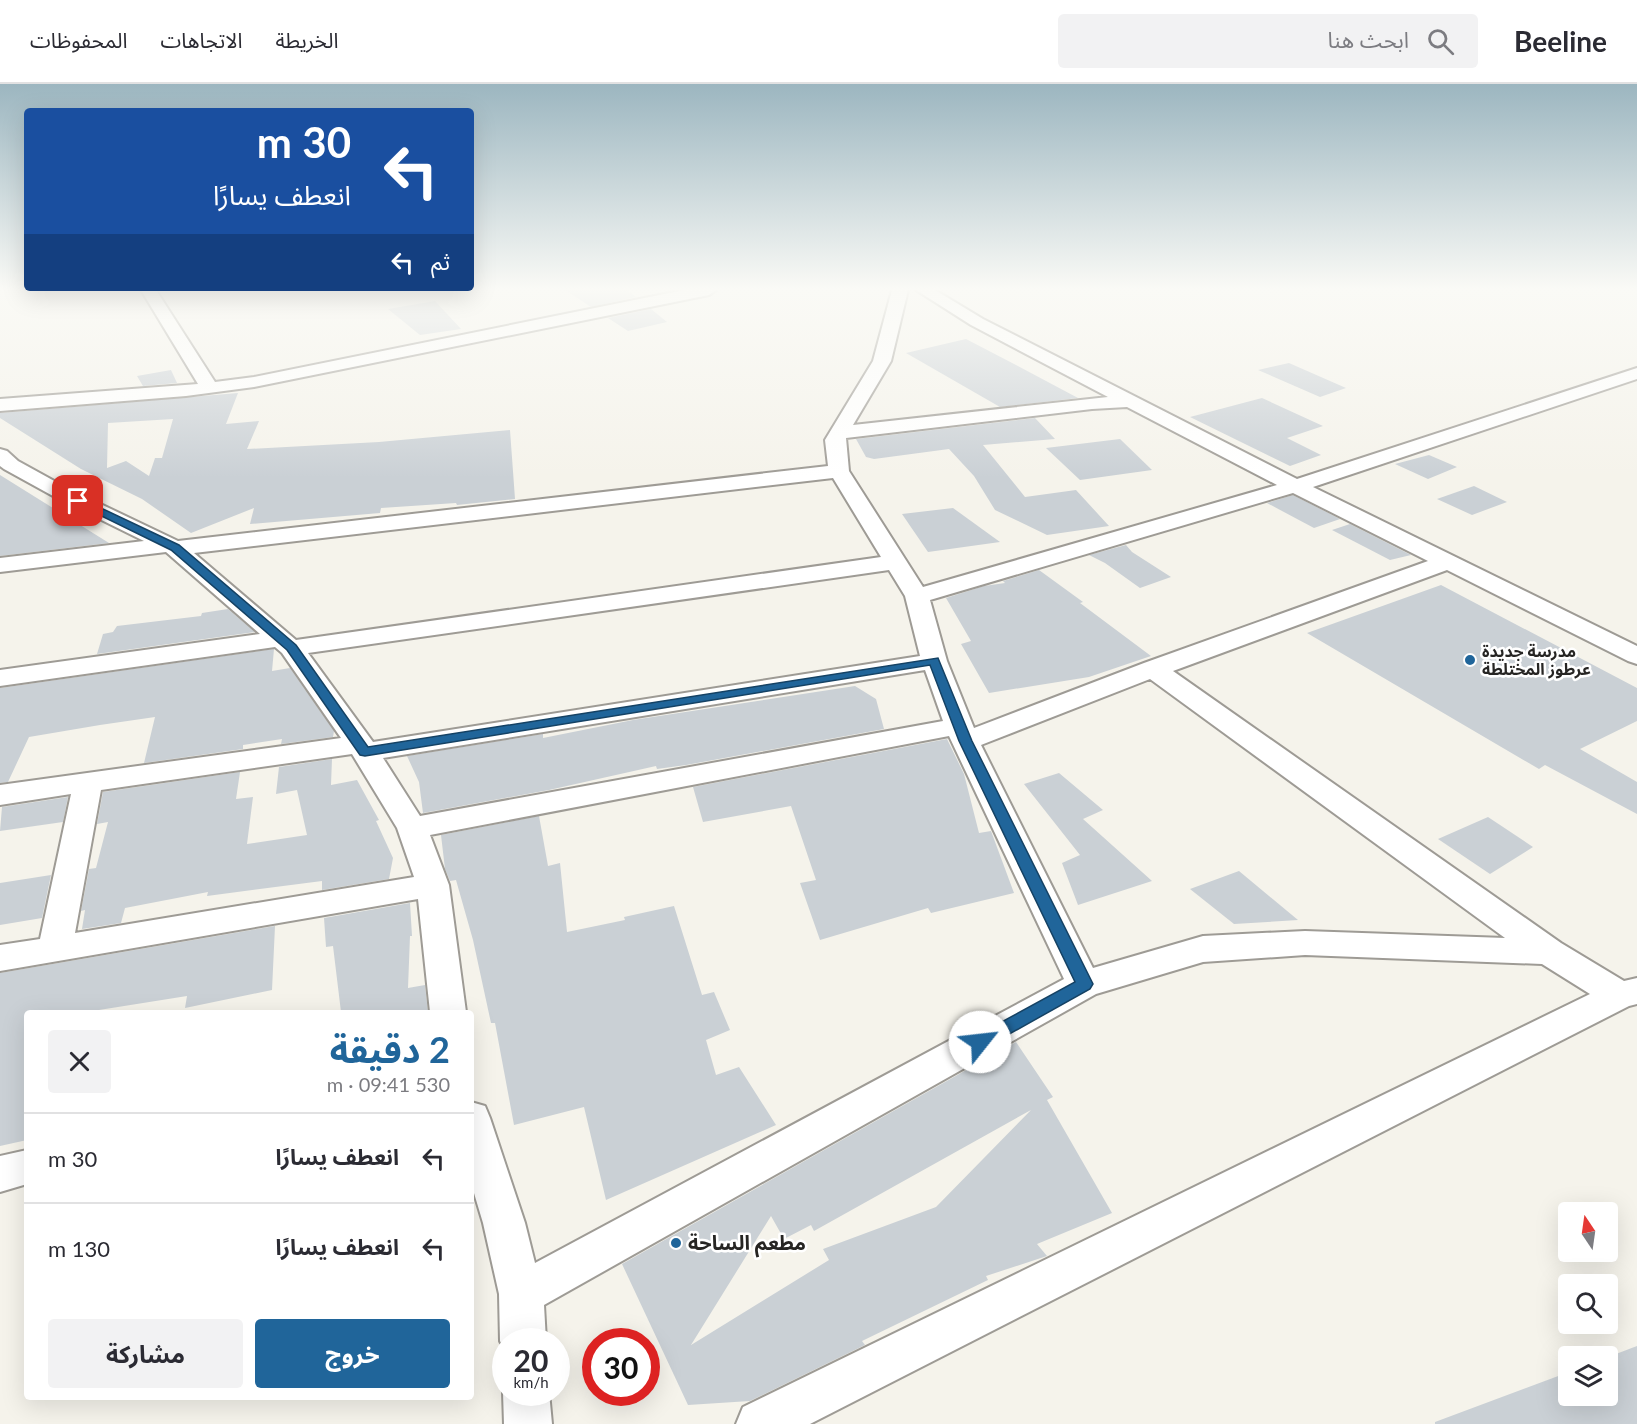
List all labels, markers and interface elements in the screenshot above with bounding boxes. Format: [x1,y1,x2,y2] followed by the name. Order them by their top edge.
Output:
[1058,14,1478,68] search box
[1514,24,1607,58] text: Beeline
[1424,25,1457,58] icon: search
[1328,26,1409,53] text: ابحث هنا
[30,27,127,52] text: المحفوظات
[160,27,242,52] text: الاتجاهات
[275,27,338,52] text: الخريطة
[257,117,351,167] text: 30 m
[372,132,450,210] icon: left
[213,178,351,211] text: انعطف يسارًا
[386,246,419,279] icon: left
[431,248,450,275] text: ثم
[52,475,103,526] pin
[61,484,94,517] icon: arrive
[1482,641,1591,679] place label: مدرسة جديدة عرطوز المختلطة
[1463,653,1477,667] marker: مدرسة جديدة عرطوز المختلطة
[948,1010,1012,1074] position arrow
[330,1027,450,1071] text: 2 دقيقة
[48,1030,111,1093] button: close
[327,1072,450,1096] text: 530 m · 09:41
[417,1142,450,1175] icon: left
[275,1143,399,1170] text: انعطف يسارًا
[48,1145,97,1172] text: 30 m
[1558,1202,1618,1262] north arrow
[1558,1202,1618,1406] map controls
[688,1230,806,1258] place label: مطعم الساحة
[417,1232,450,1265] icon: left
[275,1233,399,1260] text: انعطف يسارًا
[48,1235,110,1262] text: 130 m
[669,1236,683,1250] marker: مطعم الساحة
[1558,1274,1618,1334] button: search
[48,1319,243,1388] button: مشاركة
[255,1319,450,1388] button: خروج
[582,1328,660,1406] speed limit sign: 30
[514,1342,548,1378] text: 20
[1558,1346,1618,1406] button: layers
[513,1373,549,1391] text: km/h

